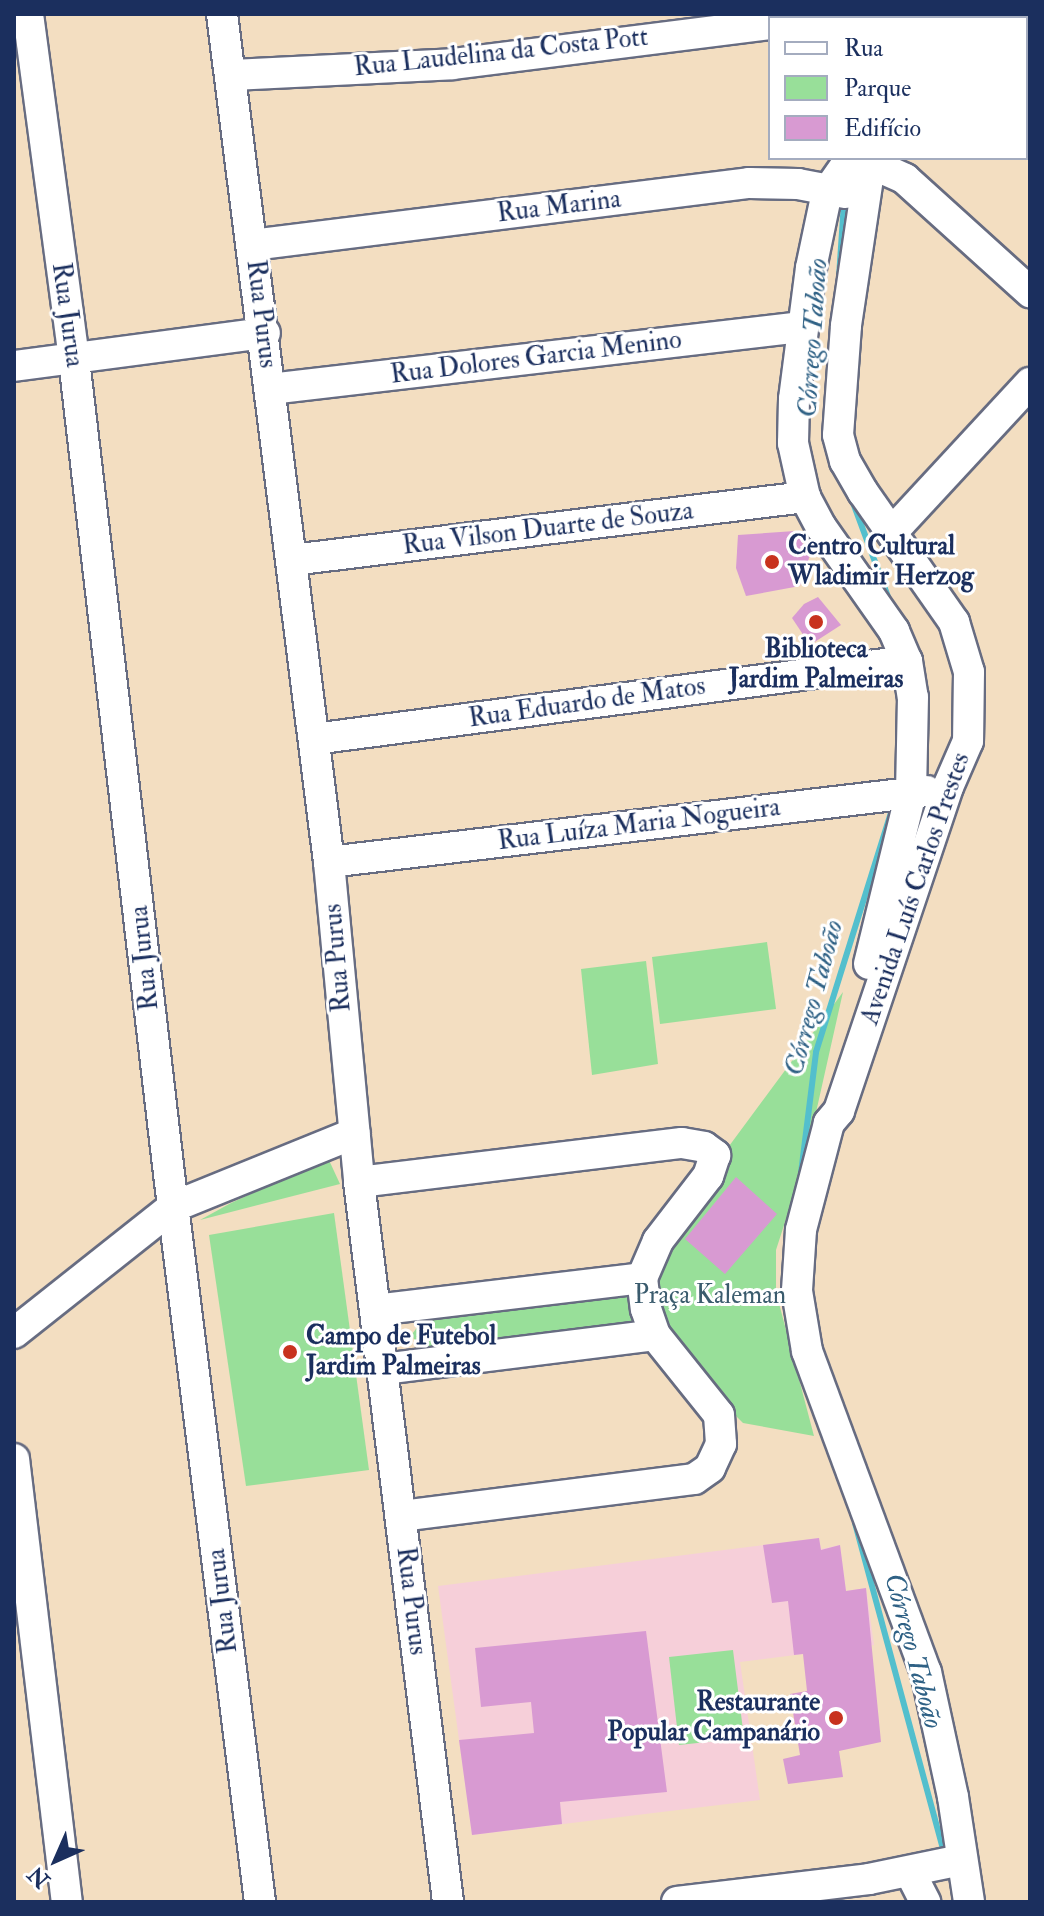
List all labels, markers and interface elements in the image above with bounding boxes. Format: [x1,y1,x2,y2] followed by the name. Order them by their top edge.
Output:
[768,16,1028,160] legend
[352,22,650,84] street label: Rua Laudelina da Costa Pott
[844,33,883,64] text: Rua
[844,73,911,104] text: Parque
[844,113,921,144] text: Edifício
[495,184,623,230] street label: Rua Marina
[791,257,835,419] water label: Córrego Taboão
[239,258,283,370] street label: Rua Purus
[44,261,90,369] street label: Rua Jurua
[389,325,683,391] street label: Rua Dolores Garcia Menino
[401,496,695,562] street label: Rua Vilson Duarte de Souza
[788,531,974,592] place label: Centro Cultural Wladimir Herzog
[763,553,781,571] marker: Centro Cultural Wladimir Herzog
[807,613,825,631] marker: Biblioteca Jardim Palmeiras
[729,634,903,696] place label: Biblioteca Jardim Palmeiras
[467,671,707,735] street label: Rua Eduardo de Matos
[855,749,977,1029] street label: Avenida Luís Carlos Prestes
[496,792,782,858] street label: Rua Luíza Maria Nogueira
[318,903,358,1013] street label: Rua Purus
[124,904,166,1012] street label: Rua Jurua
[777,917,851,1079] water label: Córrego Taboão
[634,1280,786,1312] park label: Praça Kaleman
[306,1321,496,1382] place label: Campo de Futebol Jardim Palmeiras
[281,1343,299,1361] marker: Campo de Futebol Jardim Palmeiras
[389,1545,433,1657] street label: Rua Purus
[201,1547,245,1655] street label: Rua Jurua
[876,1570,950,1732] water label: Córrego Taboão
[607,1687,820,1748] place label: Restaurante Popular Campanário
[827,1709,845,1727] marker: Restaurante Popular Campanário
[16,1820,96,1900] north arrow
[22,1860,56,1894] text: N

